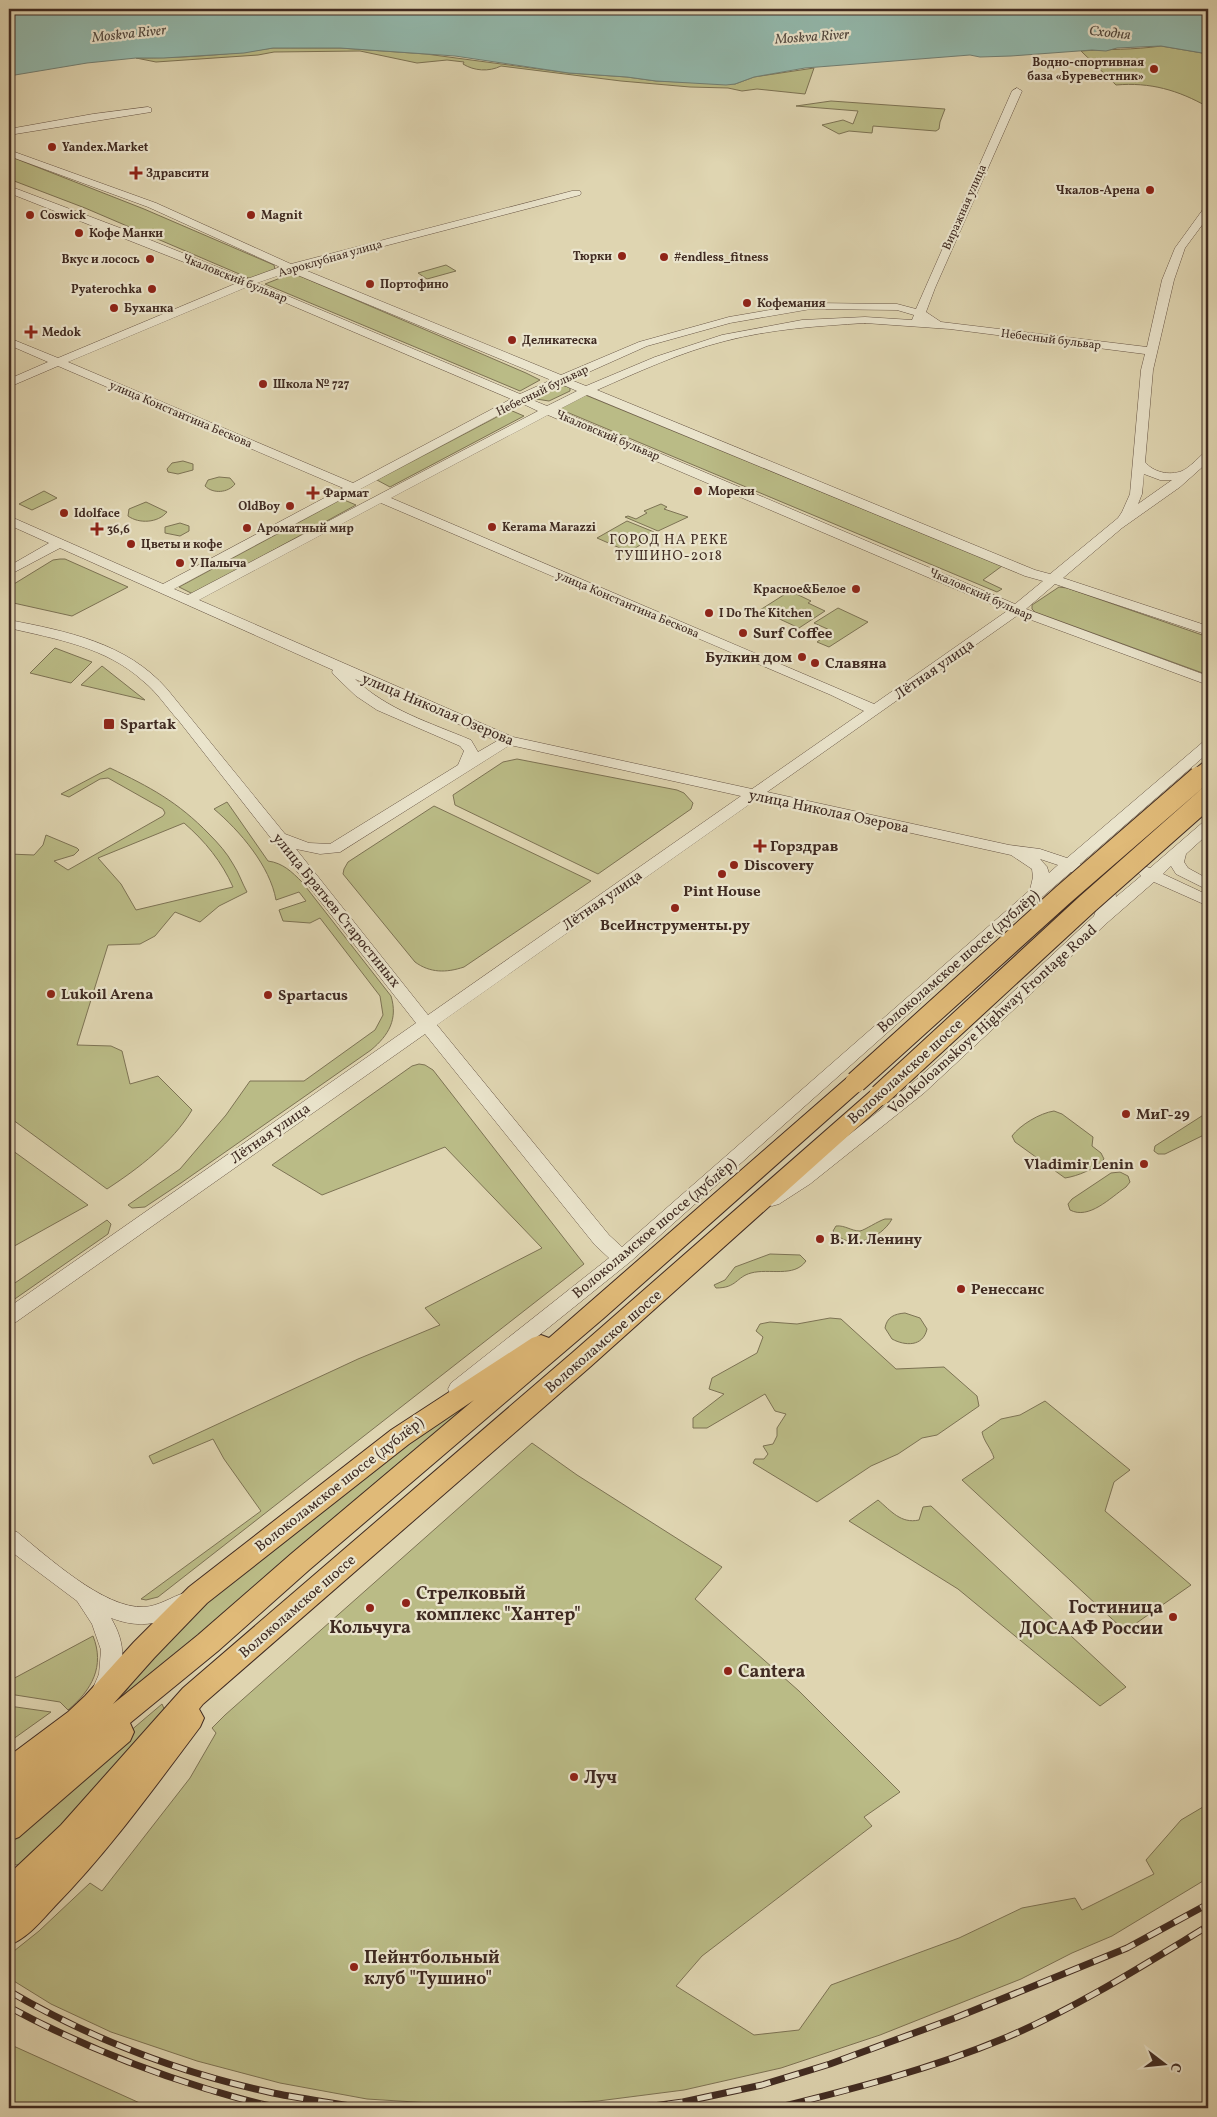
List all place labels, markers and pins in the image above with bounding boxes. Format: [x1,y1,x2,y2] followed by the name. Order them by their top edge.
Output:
[1027,55,1144,85] place label: Водно-спортивная база «Буревестник»
[1148,63,1160,75] marker: Водно-спортивная база «Буревестник»
[62,140,149,156] place label: Yandex.Market
[46,141,58,153] marker: Yandex.Market
[146,166,209,182] place label: Здравсити
[130,167,142,179] marker: Здравсити
[1056,183,1140,199] place label: Чкалов-Арена
[1144,184,1156,196] marker: Чкалов-Арена
[40,208,87,224] place label: Coswick
[261,208,303,224] place label: Magnit
[24,209,36,221] marker: Coswick
[245,209,257,221] marker: Magnit
[89,226,163,242] place label: Кофе Манки
[73,227,85,239] marker: Кофе Манки
[573,249,612,265] place label: Тюрки
[616,250,628,262] marker: Тюрки
[674,250,769,266] place label: #endless_fitness
[658,251,670,263] marker: #endless_fitness
[62,252,140,268] place label: Вкус и лосось
[144,253,156,265] marker: Вкус и лосось
[380,277,449,293] place label: Портофино
[364,278,376,290] marker: Портофино
[71,282,142,298] place label: Pyaterochka
[146,283,158,295] marker: Pyaterochka
[757,296,826,312] place label: Кофемания
[741,297,753,309] marker: Кофемания
[124,301,174,317] place label: Буханка
[108,302,120,314] marker: Буханка
[24,325,38,339] marker: Medok
[42,325,82,341] place label: Medok
[522,333,598,349] place label: Деликатеска
[506,334,518,346] marker: Деликатеска
[273,377,350,393] place label: Школа № 727
[257,378,269,390] marker: Школа № 727
[708,484,755,500] place label: Мореки
[692,485,704,497] marker: Мореки
[323,486,369,502] place label: Фармат
[307,487,319,499] marker: Фармат
[238,499,280,515] place label: OldBoy
[284,500,296,512] marker: OldBoy
[74,506,120,522] place label: Idolface
[58,507,70,519] marker: Idolface
[502,520,596,536] place label: Kerama Marazzi
[257,521,354,537] place label: Ароматный мир
[486,521,498,533] marker: Kerama Marazzi
[107,522,130,538] place label: 36,6
[241,522,253,534] marker: Ароматный мир
[91,523,103,535] marker: 36,6
[141,537,222,553] place label: Цветы и кофе
[125,538,137,550] marker: Цветы и кофе
[190,556,247,572] place label: У Палыча
[174,557,186,569] marker: У Палыча
[753,582,846,598] place label: Красное&Белое
[850,583,862,595] marker: Красное&Белое
[719,606,812,622] place label: I Do The Kitchen
[703,607,715,619] marker: I Do The Kitchen
[753,624,833,645] place label: Surf Coffee
[737,627,749,639] marker: Surf Coffee
[705,648,792,669] place label: Булкин дом
[796,651,808,663] marker: Булкин дом
[825,654,887,675] place label: Славяна
[809,657,821,669] marker: Славяна
[120,715,176,736] place label: Spartak
[102,717,116,731] marker: Spartak
[770,837,839,858] place label: Горздрав
[754,840,766,852] marker: Горздрав
[744,856,815,877] place label: Discovery
[728,859,740,871] marker: Discovery
[716,868,728,880] marker: Pint House
[683,882,761,903] place label: Pint House
[669,902,681,914] marker: ВсеИнструменты.ру
[600,916,751,937] place label: ВсеИнструменты.ру
[61,985,153,1006] place label: Lukoil Arena
[278,986,348,1007] place label: Spartacus
[45,988,57,1000] marker: Lukoil Arena
[262,989,274,1001] marker: Spartacus
[1136,1105,1190,1126] place label: МиГ-29
[1120,1108,1132,1120] marker: МиГ-29
[1024,1155,1134,1176] place label: Vladimir Lenin
[1138,1158,1150,1170] marker: Vladimir Lenin
[830,1230,923,1251] place label: В. И. Ленину
[814,1233,826,1245] marker: В. И. Ленину
[971,1280,1044,1301] place label: Ренессанс
[955,1283,967,1295] marker: Ренессанс
[416,1582,581,1628] place label: Стрелковый комплекс "Хантер"
[1019,1596,1163,1642] place label: Гостиница ДОСААФ России
[400,1597,412,1609] marker: Стрелковый комплекс "Хантер"
[364,1602,376,1614] marker: Кольчуга
[1167,1611,1179,1623] marker: Гостиница ДОСААФ России
[329,1616,411,1641] place label: Кольчуга
[738,1660,806,1685] place label: Cantera
[722,1665,734,1677] marker: Cantera
[584,1766,617,1791] place label: Луч
[568,1771,580,1783] marker: Луч
[364,1946,500,1992] place label: Пейнтбольный клуб "Тушино"
[348,1961,360,1973] marker: Пейнтбольный клуб "Тушино"

